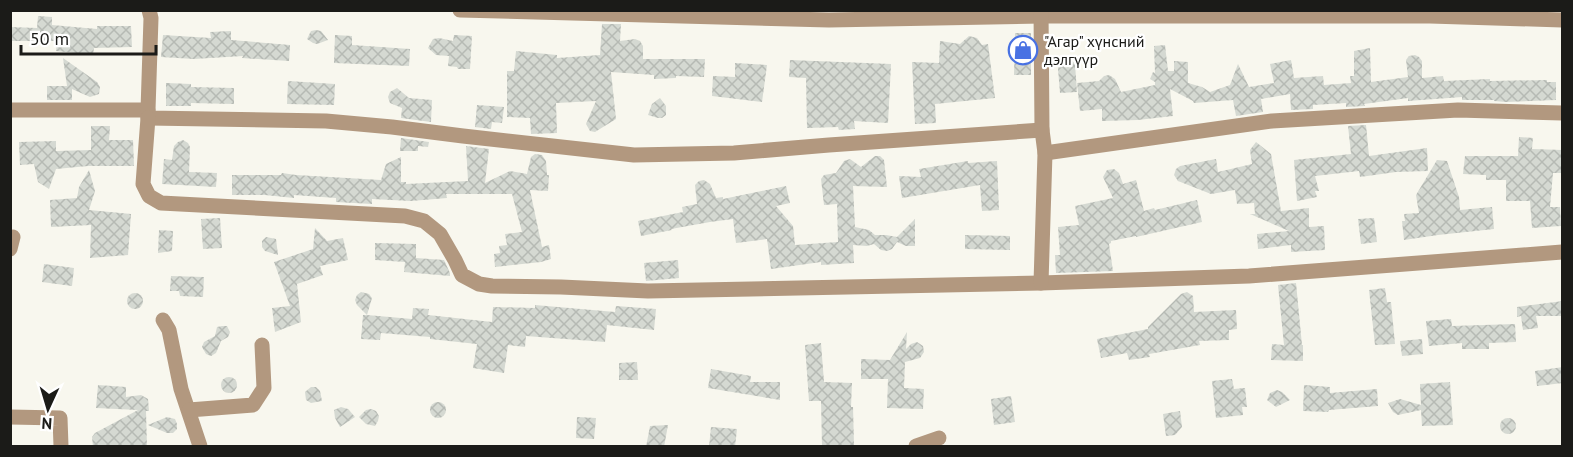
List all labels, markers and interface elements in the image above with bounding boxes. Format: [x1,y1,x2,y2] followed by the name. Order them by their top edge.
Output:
[21,18,156,56] scale bar
[30,27,69,50] text: 50 m
[1044,31,1145,69] place label: "Агар" хүнсний дэлгүүр
[1007,34,1039,66] shop icon: "Агар" хүнсний дэлгүүр
[18,379,78,439] north arrow
[41,414,53,434] text: N

